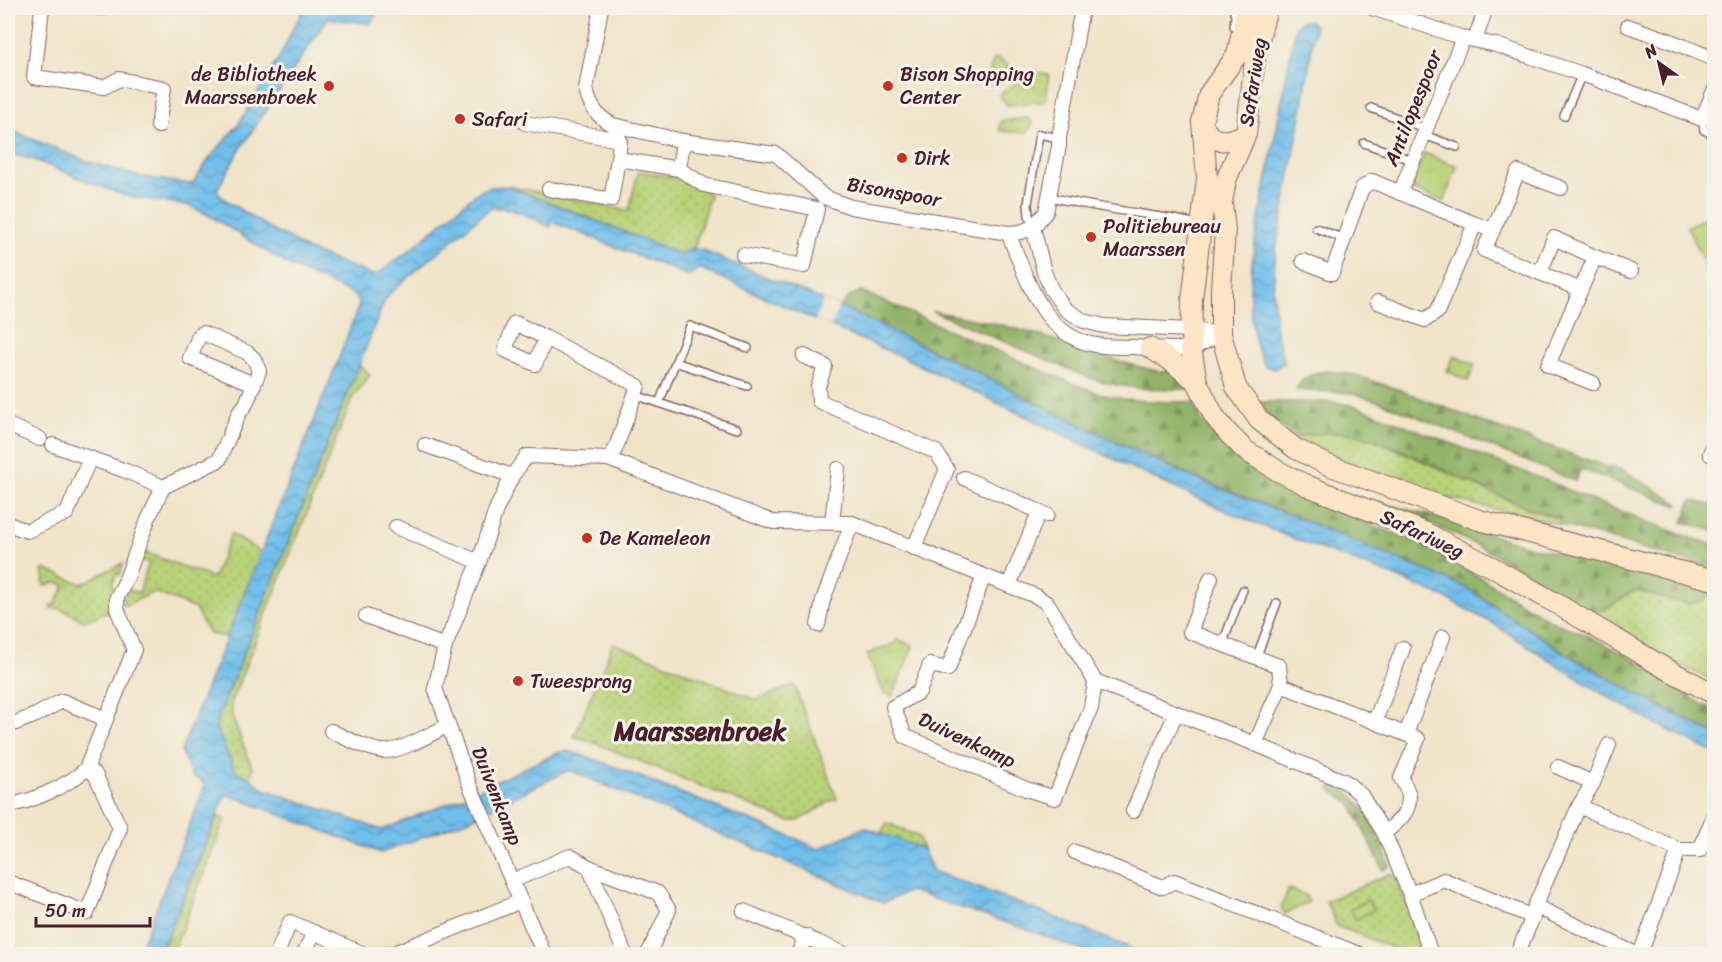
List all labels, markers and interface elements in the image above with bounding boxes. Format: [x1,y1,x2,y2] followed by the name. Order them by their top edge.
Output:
[1629,33,1689,93] north arrow
[1229,35,1277,129] street label: Safariweg
[1637,35,1664,67] text: N
[1373,43,1453,172] street label: Antilopespoor
[185,57,317,115] place label: de Bibliotheek Maarssenbroek
[900,57,1034,115] place label: Bison Shopping Center
[322,79,336,93] marker: de Bibliotheek Maarssenbroek
[881,79,895,93] marker: Bison Shopping Center
[472,102,528,137] place label: Safari
[453,112,467,126] marker: Safari
[914,141,951,176] place label: Dirk
[895,151,909,165] marker: Dirk
[844,166,946,218] street label: Bisonspoor
[1103,209,1221,267] place label: Politiebureau Maarssen
[1084,230,1098,244] marker: Politiebureau Maarssen
[1374,499,1470,569] street label: Safariweg
[599,521,711,556] place label: De Kameleon
[580,531,594,545] marker: De Kameleon
[530,664,632,699] place label: Tweesprong
[511,674,525,688] marker: Tweesprong
[912,702,1022,778] street label: Duivenkamp
[613,708,787,754] district label: Maarssenbroek
[461,741,533,851] street label: Duivenkamp
[36,890,150,928] scale bar
[45,895,86,927] text: 50 m

